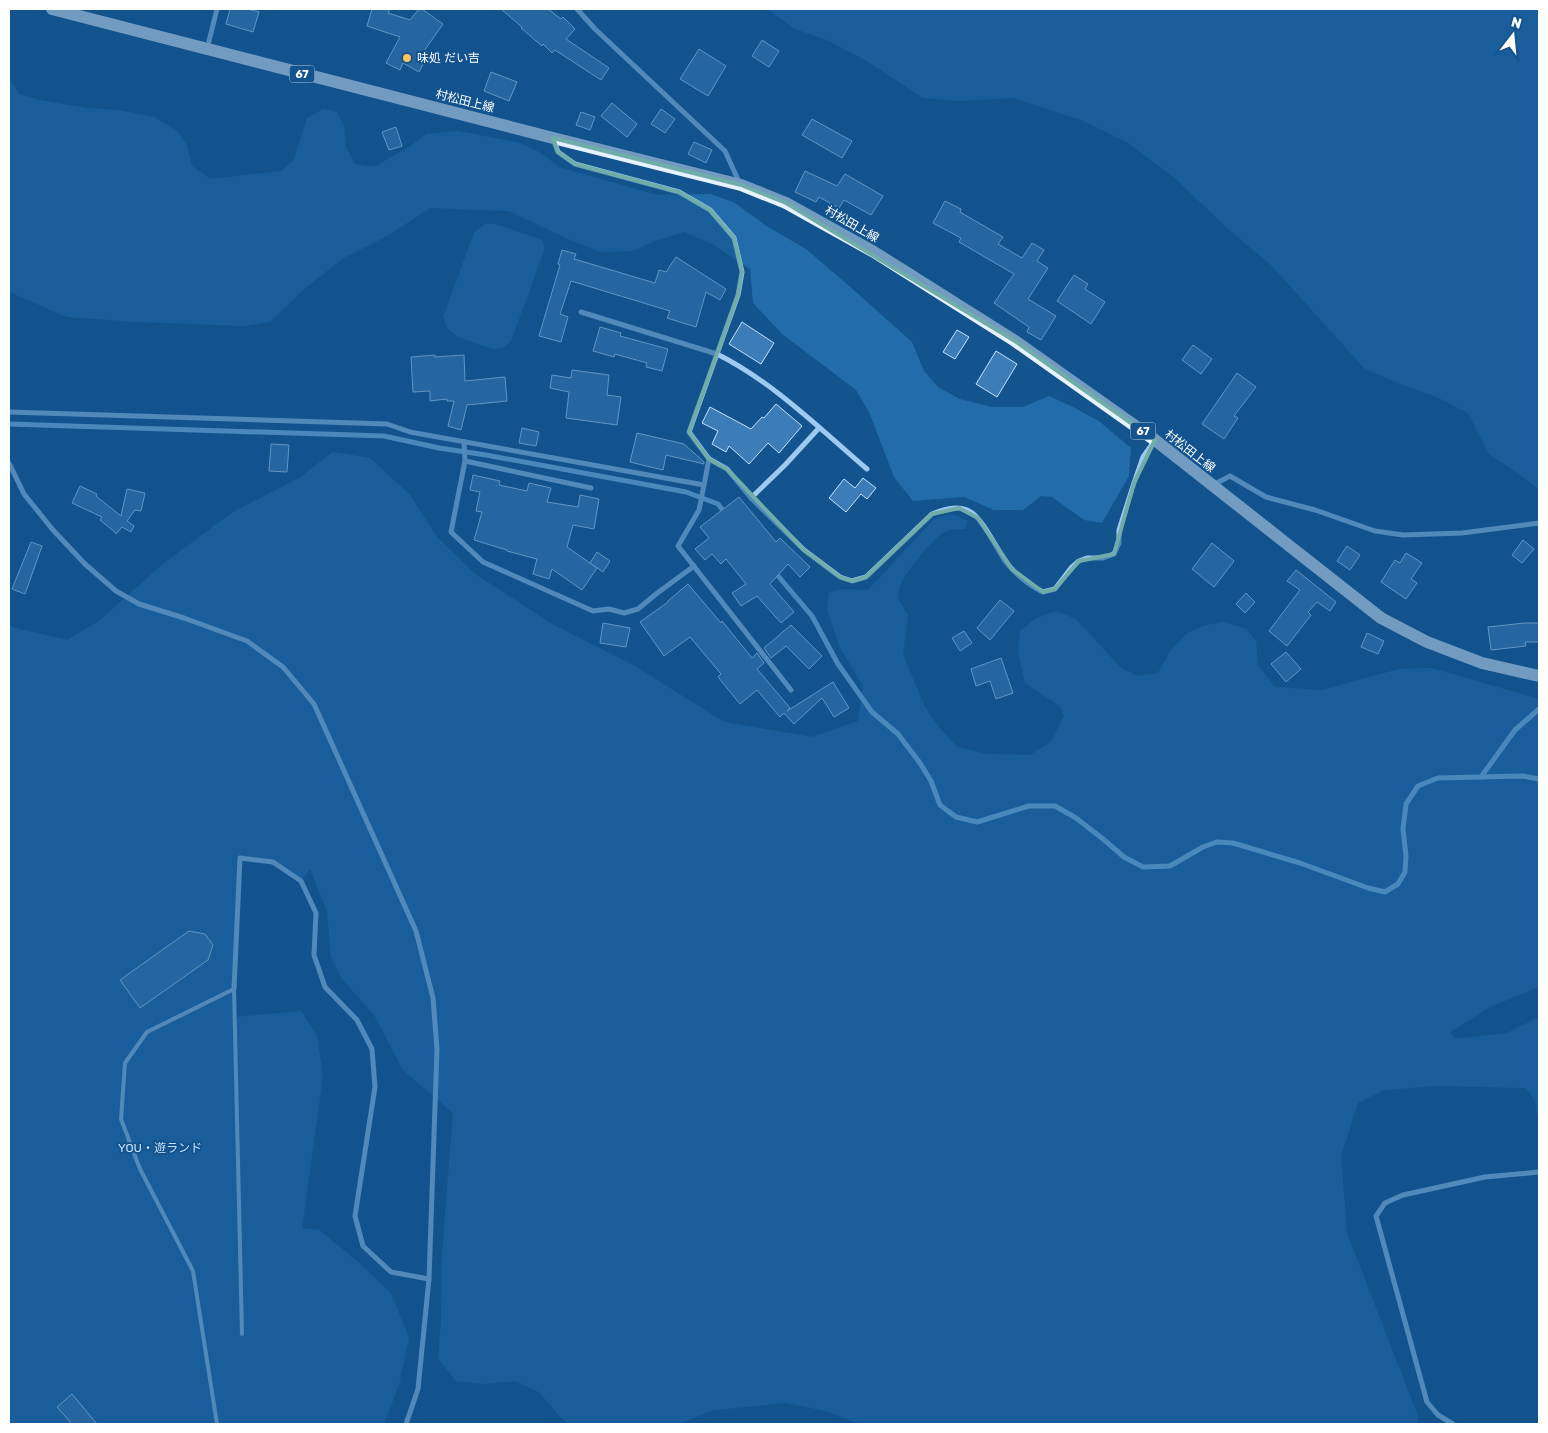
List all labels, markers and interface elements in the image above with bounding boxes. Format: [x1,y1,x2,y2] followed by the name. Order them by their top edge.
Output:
[1488,10,1538,60] north arrow
[1509,13,1524,33] text: N
[417,51,480,65] place label: 味処 だい吉
[401,52,413,64] marker: 味処 だい吉
[290,66,314,82] road number: 67
[434,87,496,115] street label: 村松田上線
[823,203,881,245] street label: 村松田上線
[1130,422,1156,440] road number: 67
[1162,427,1218,475] street label: 村松田上線
[118,1141,202,1155] park label: YOU・遊ランド

